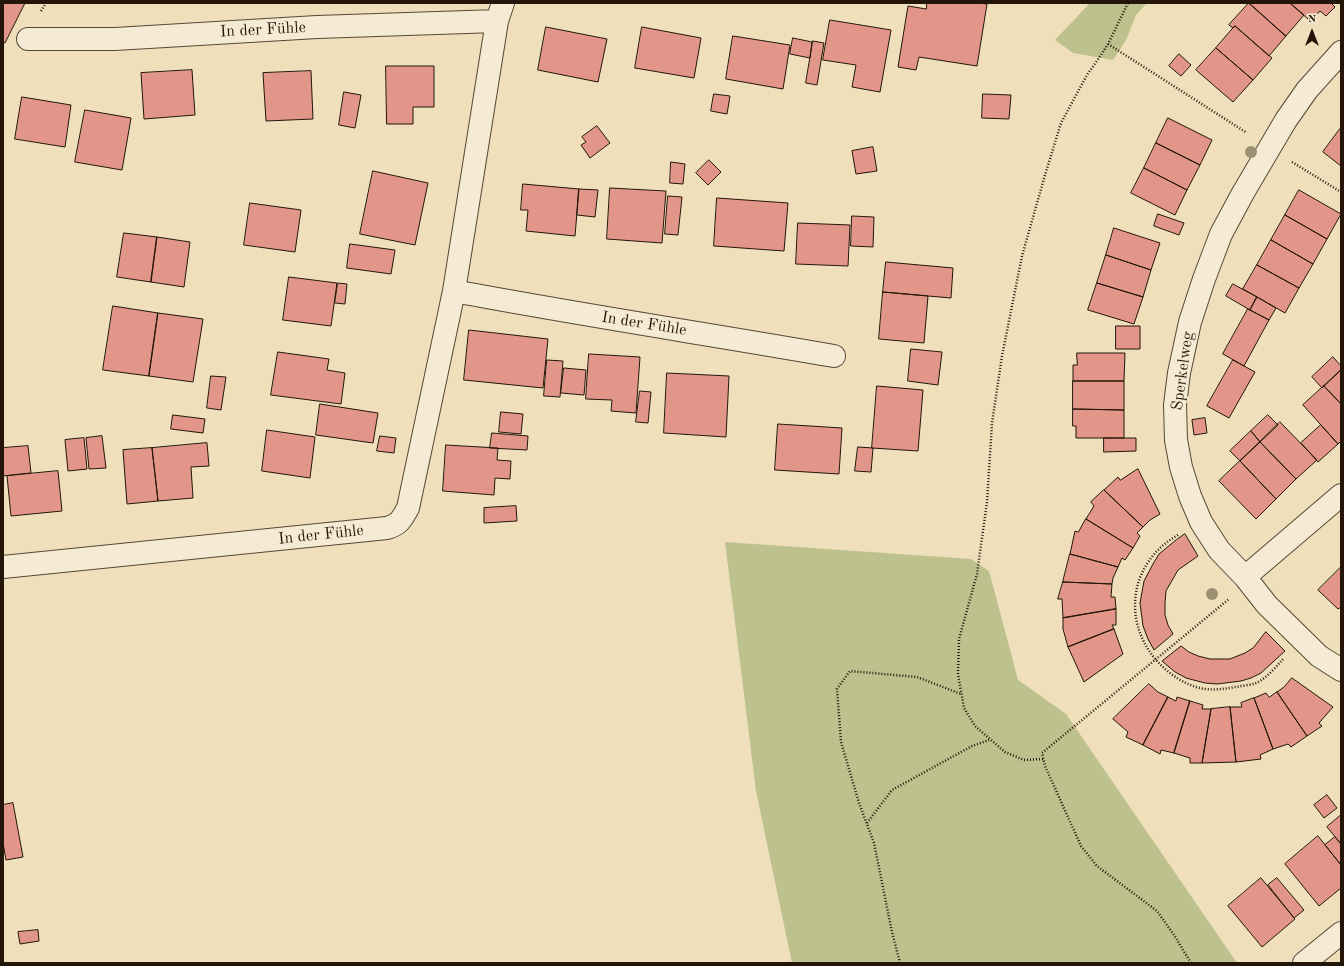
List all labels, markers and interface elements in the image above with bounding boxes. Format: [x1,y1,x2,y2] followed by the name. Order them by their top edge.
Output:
[1292,12,1332,52] north arrow
[1308,14,1316,25] text: N
[220,18,306,42] street label: In der Fühle
[600,308,688,340] street label: In der Fühle
[1168,330,1198,412] street label: Sperkelweg
[277,521,365,549] street label: In der Fühle

